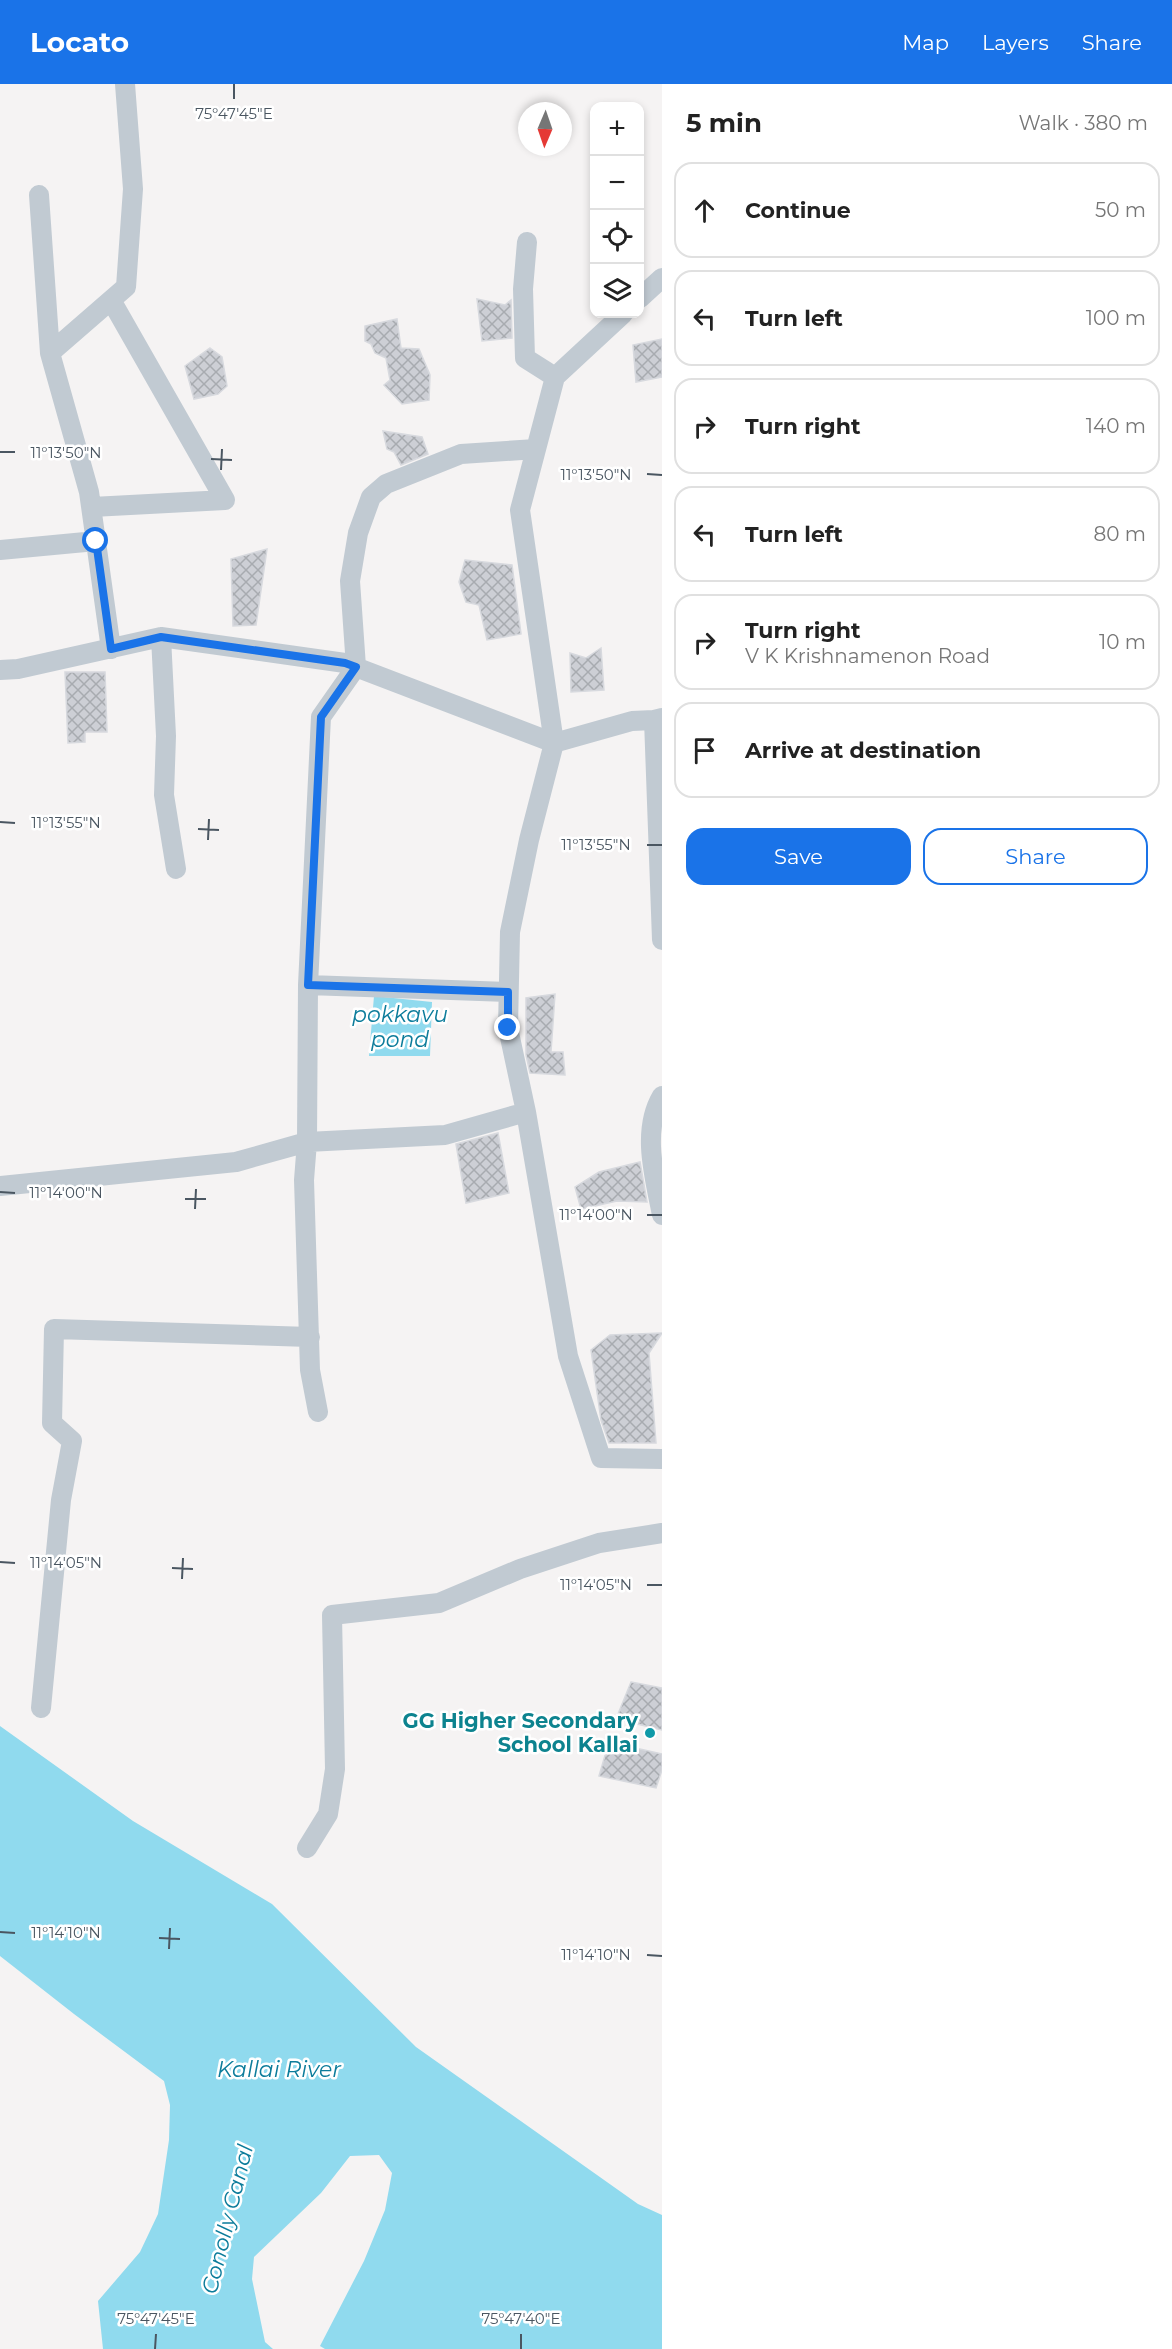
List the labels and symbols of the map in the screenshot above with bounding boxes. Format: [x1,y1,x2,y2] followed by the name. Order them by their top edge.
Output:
[518,102,572,156] north arrow
[195,104,273,123] text: 75°47'45"E
[31,443,101,462] text: 11°13'50"N
[561,465,631,484] text: 11°13'50"N
[82,527,108,553] route start
[31,813,101,832] text: 11°13'55"N
[561,835,631,854] text: 11°13'55"N
[352,1001,448,1053] water label: pokkavu pond
[494,1014,520,1040] route end
[29,1183,103,1202] text: 11°14'00"N
[559,1205,633,1224] text: 11°14'00"N
[30,1553,102,1572] text: 11°14'05"N
[560,1575,632,1594] text: 11°14'05"N
[402,1708,638,1757] place label: GG Higher Secondary School Kallai
[643,1726,657,1740] marker: GG Higher Secondary School Kallai
[31,1923,101,1942] text: 11°14'10"N
[561,1945,631,1964] text: 11°14'10"N
[217,2056,342,2083] water label: Kallai River
[196,2141,259,2297] water label: Conolly Canal
[117,2309,195,2328] text: 75°47'45"E
[482,2309,560,2328] text: 75°47'40"E

